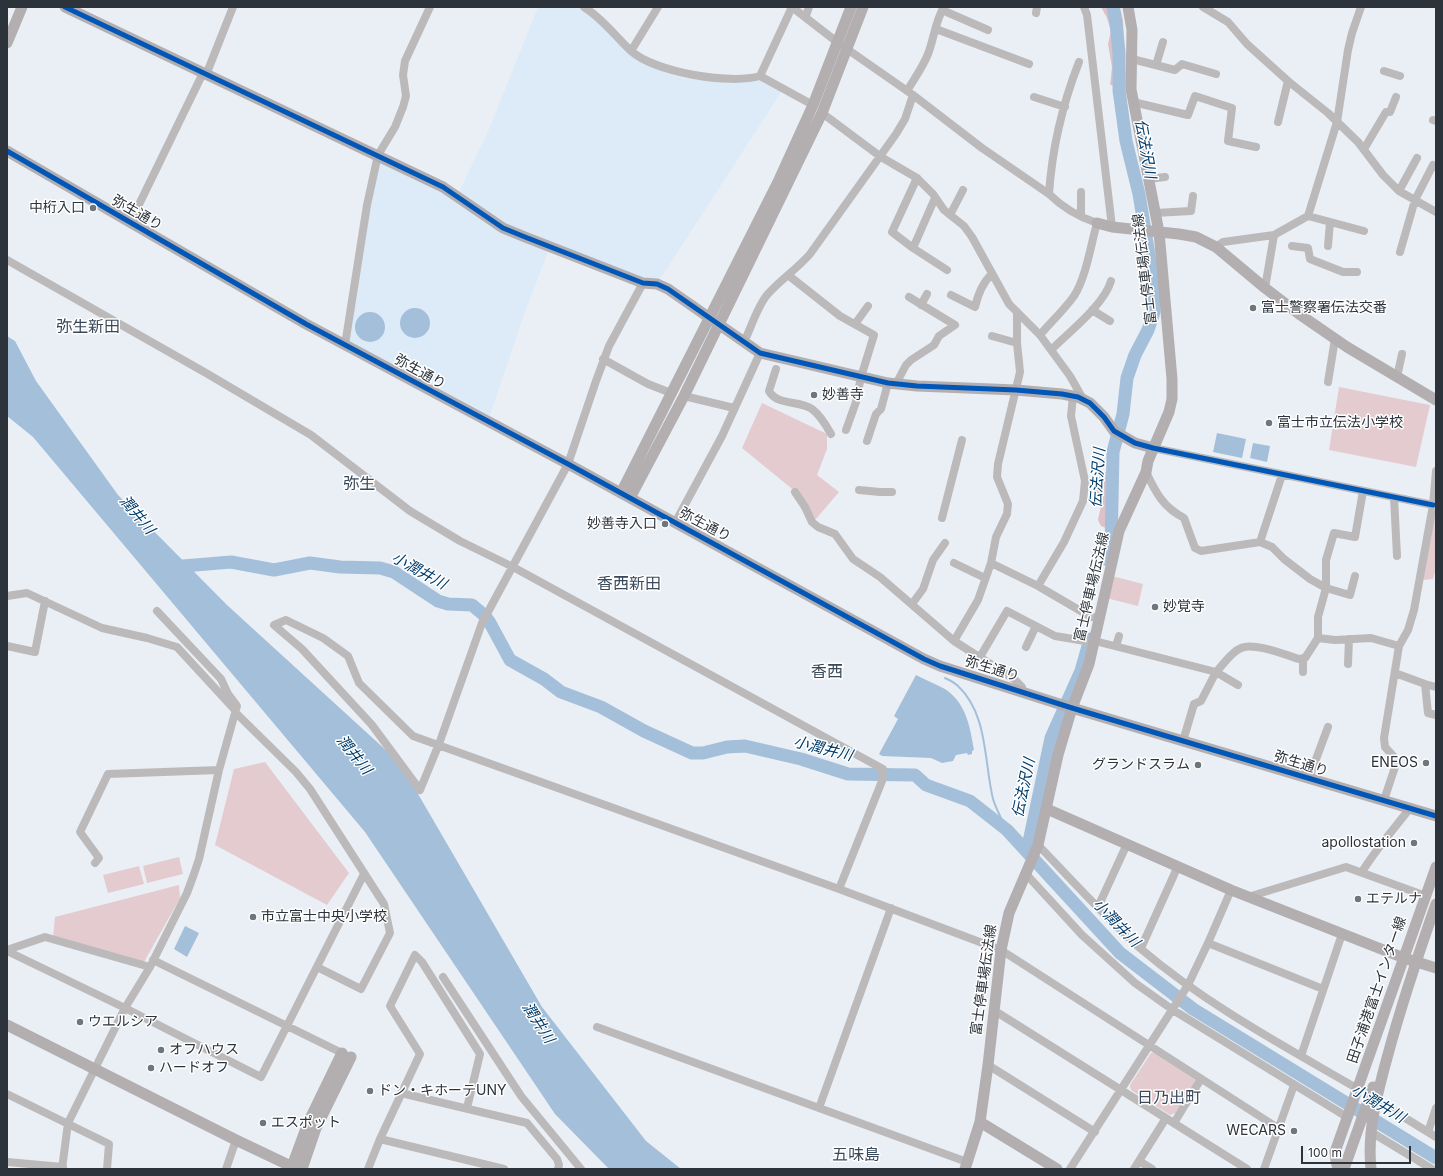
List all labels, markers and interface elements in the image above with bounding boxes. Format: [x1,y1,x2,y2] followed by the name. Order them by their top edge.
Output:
[1131,118,1159,180] water label: 伝法沢川
[109,192,165,234] street label: 弥生通り
[29,200,85,216] place label: 中桁入口
[88,203,98,213] marker: 中桁入口
[1130,212,1160,326] street label: 富士停車場伝法線
[1261,300,1387,316] place label: 富士警察署伝法交番
[1248,303,1258,313] marker: 富士警察署伝法交番
[56,317,120,337] district label: 弥生新田
[391,351,449,393] street label: 弥生通り
[822,387,864,403] place label: 妙善寺
[809,390,819,400] marker: 妙善寺
[1277,415,1403,431] place label: 富士市立伝法小学校
[1264,418,1274,428] marker: 富士市立伝法小学校
[1087,447,1109,509] water label: 伝法沢川
[343,474,375,494] district label: 弥生
[116,492,158,538] water label: 潤井川
[676,504,734,546] street label: 弥生通り
[587,516,657,532] place label: 妙善寺入口
[660,519,670,529] marker: 妙善寺入口
[1071,531,1113,643] street label: 富士停車場伝法線
[388,549,450,593] water label: 小潤井川
[597,574,661,594] district label: 香西新田
[1163,599,1205,615] place label: 妙覚寺
[1150,602,1160,612] marker: 妙覚寺
[963,653,1021,685] street label: 弥生通り
[811,662,843,682] district label: 香西
[333,732,375,778] water label: 潤井川
[792,733,854,765] water label: 小潤井川
[1272,748,1330,780] street label: 弥生通り
[1371,755,1418,771] place label: ENEOS
[1009,757,1039,819] water label: 伝法沢川
[1092,757,1190,773] place label: グランドスラム
[1421,758,1431,768] marker: ENEOS
[1193,760,1203,770] marker: グランドスラム
[1321,835,1406,851] place label: apollostation
[1409,838,1419,848] marker: apollostation
[1366,891,1422,907] place label: エテルナ
[1353,894,1363,904] marker: エテルナ
[1089,895,1143,951] water label: 小潤井川
[261,909,387,925] place label: 市立富士中央小学校
[248,912,258,922] marker: 市立富士中央小学校
[1344,914,1410,1066] street label: 田子浦港富士インター線
[968,923,1000,1037] street label: 富士停車場伝法線
[518,999,558,1047] water label: 潤井川
[88,1014,158,1030] place label: ウエルシア
[75,1017,85,1027] marker: ウエルシア
[169,1042,239,1058] place label: オフハウス
[156,1045,166,1055] marker: オフハウス
[159,1060,229,1076] place label: ハードオフ
[146,1063,156,1073] marker: ハードオフ
[1348,1081,1408,1127] water label: 小潤井川
[378,1083,506,1099] place label: ドン・キホーテUNY
[365,1086,375,1096] marker: ドン・キホーテUNY
[1137,1088,1201,1108] district label: 日乃出町
[271,1115,341,1131] place label: エスポット
[258,1118,268,1128] marker: エスポット
[1226,1123,1286,1139] place label: WECARS
[1289,1126,1299,1136] marker: WECARS
[1303,1138,1413,1164] scale bar
[832,1145,880,1165] district label: 五味島
[1308,1145,1342,1160] text: 100 m

